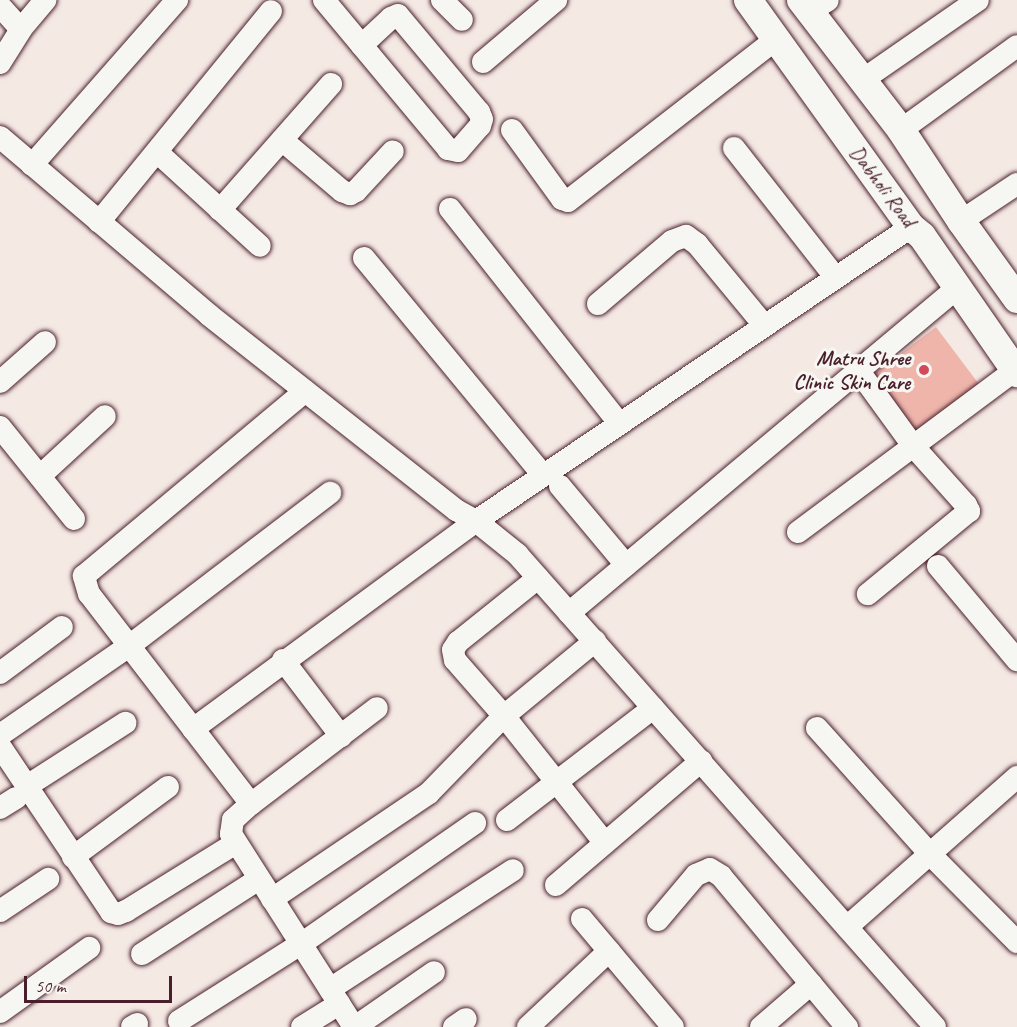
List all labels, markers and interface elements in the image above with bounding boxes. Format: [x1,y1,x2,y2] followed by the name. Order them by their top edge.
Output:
[844,140,922,232] street label: Dabholi Road
[794,345,910,395] place label: Matru Shree Clinic Skin Care
[915,361,933,379] marker: Matru Shree Clinic Skin Care
[27,964,176,1002] scale bar
[35,975,66,997] text: 50 m

